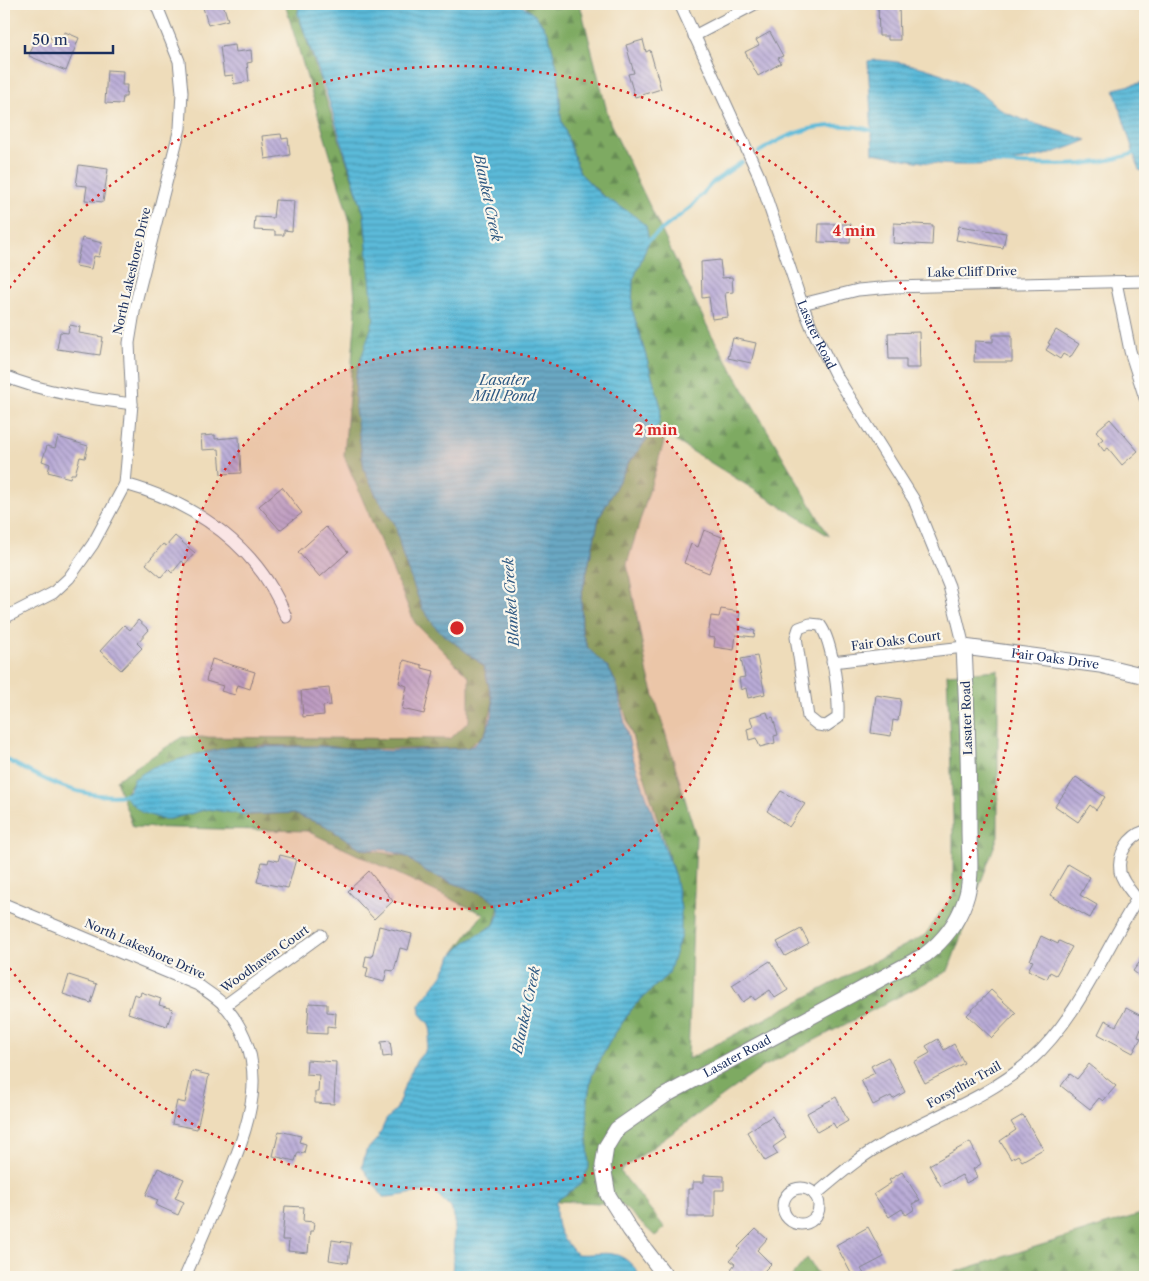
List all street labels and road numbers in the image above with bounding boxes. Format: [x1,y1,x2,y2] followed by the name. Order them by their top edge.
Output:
[110,205,154,336] street label: North Lakeshore Drive
[927,263,1017,280] street label: Lake Cliff Drive
[794,298,840,372] street label: Lasater Road
[850,627,942,653] street label: Fair Oaks Court
[1010,645,1100,672] street label: Fair Oaks Drive
[958,680,975,755] street label: Lasater Road
[83,915,208,982] street label: North Lakeshore Drive
[217,921,312,996] street label: Woodhaven Court
[701,1031,774,1080] street label: Lasater Road
[924,1058,1004,1111] street label: Forsythia Trail

